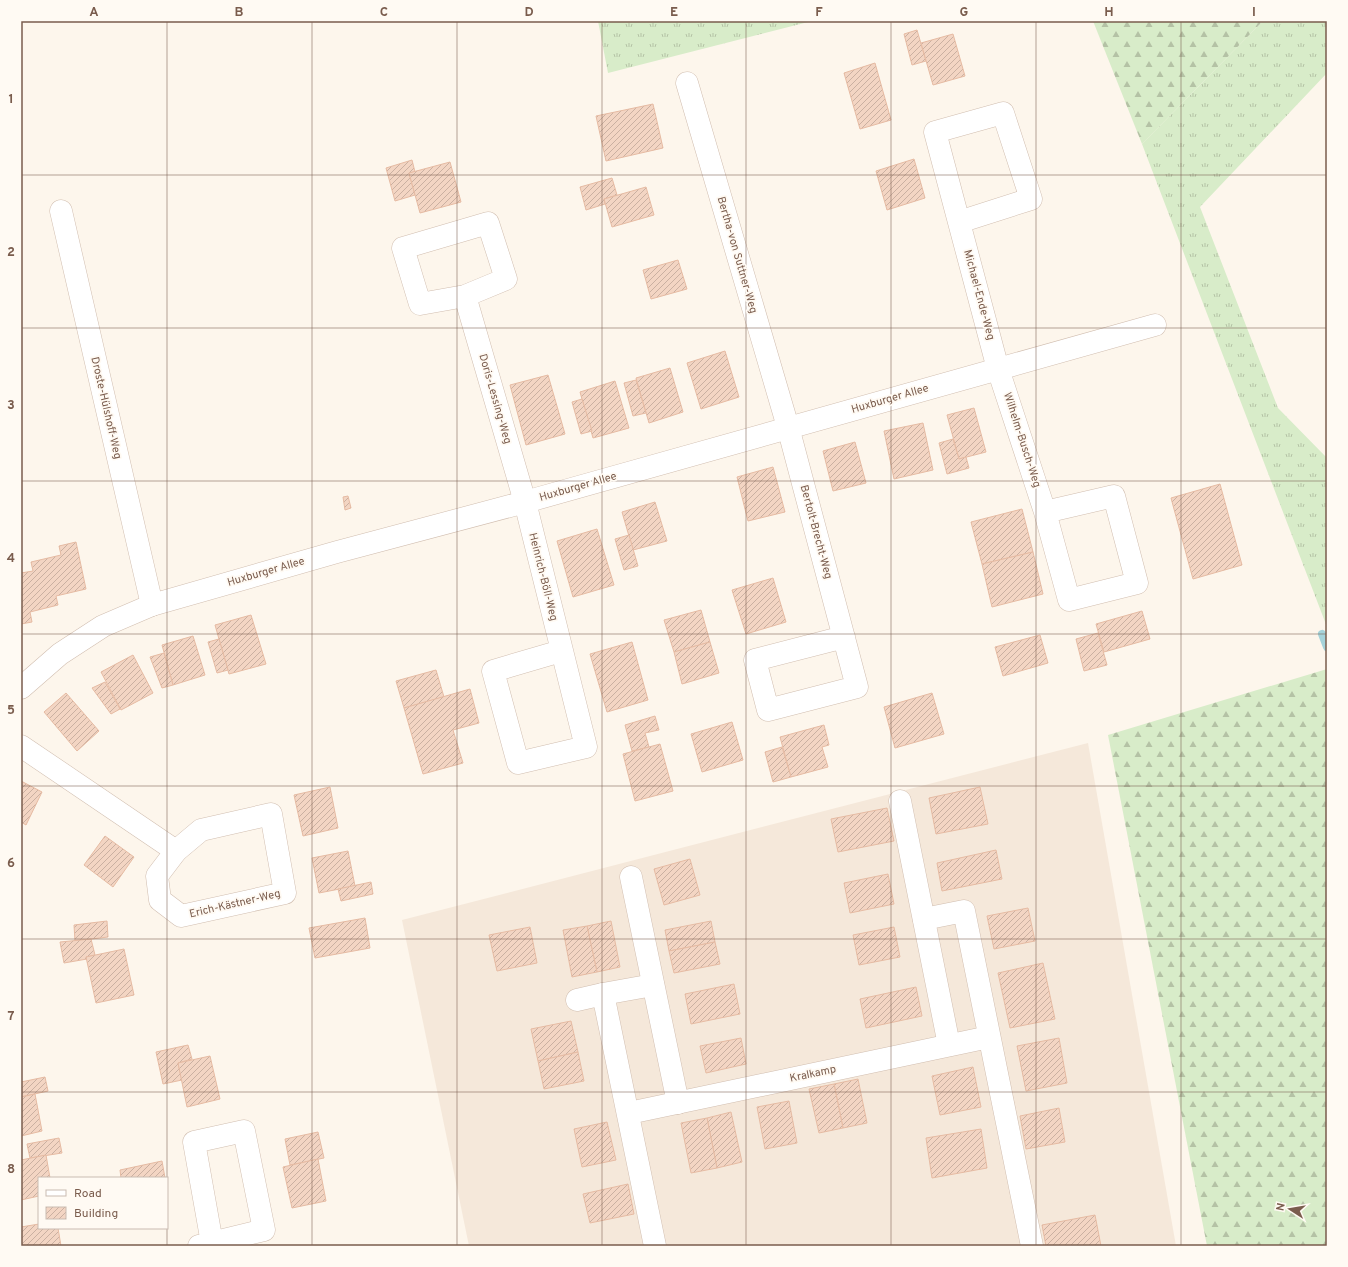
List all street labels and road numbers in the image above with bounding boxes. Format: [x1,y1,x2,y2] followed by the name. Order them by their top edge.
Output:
[714,195,760,315] street label: Bertha-von Suttner-Weg
[960,248,998,342] street label: Michael-Ende-Weg
[475,352,515,446] street label: Doris-Lessing-Weg
[87,356,125,460] street label: Droste-Hülshoff-Weg
[850,381,930,417] street label: Huxburger Allee
[1000,391,1044,489] street label: Wilhelm-Busch-Weg
[538,469,618,505] street label: Huxburger Allee
[797,483,835,581] street label: Bertolt-Brecht-Weg
[525,531,561,623] street label: Heinrich-Böll-Weg
[226,554,306,590] street label: Huxburger Allee
[188,887,282,921] street label: Erich-Kästner-Weg
[788,1062,838,1086] street label: Kralkamp

